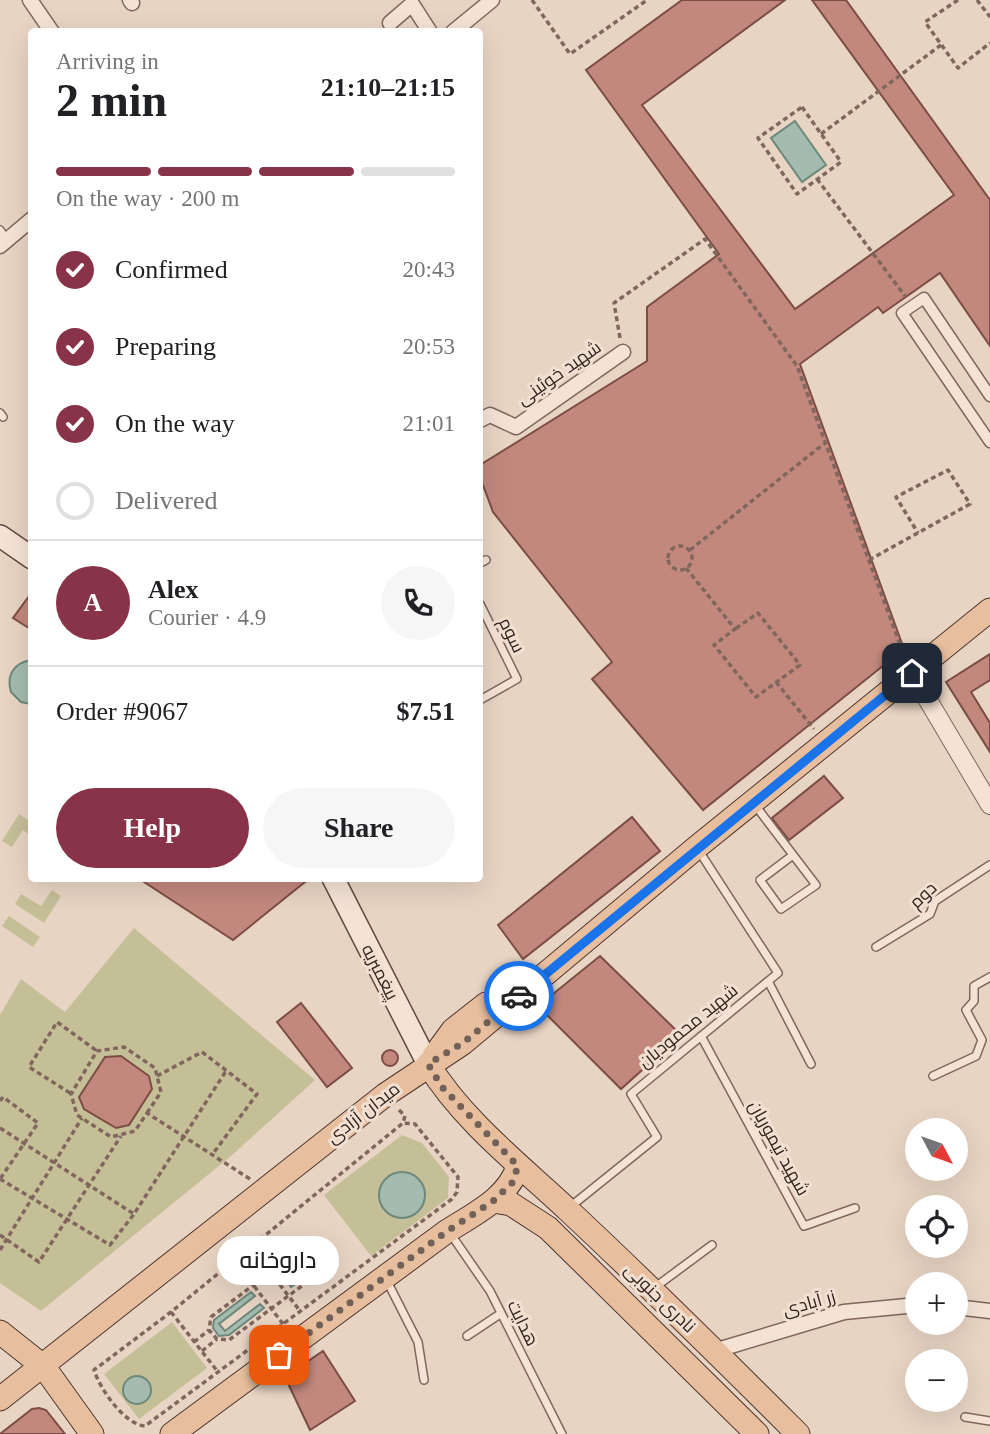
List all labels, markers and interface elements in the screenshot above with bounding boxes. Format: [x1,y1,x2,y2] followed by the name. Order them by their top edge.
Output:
[56,49,159,74] text: Arriving in
[321,73,455,102] text: 21:10–21:15
[56,75,167,126] text: 2 min
[56,186,239,211] text: On the way · 200 m
[56,251,94,289] icon: check
[115,255,228,284] text: Confirmed
[403,257,455,282] text: 20:43
[56,328,94,366] icon: check
[115,332,216,361] text: Preparing
[403,334,455,359] text: 20:53
[513,337,605,410] street label: شهید خوئینی
[56,405,94,443] icon: check
[115,409,235,438] text: On the way
[403,411,455,436] text: 21:01
[115,486,218,515] text: Delivered
[381,566,455,640] button: phone
[148,575,199,604] text: Alex
[84,588,102,617] text: A
[148,605,266,630] text: Courier · 4.9
[493,614,529,657] street label: سوم
[882,643,942,703] pin
[893,654,931,692] icon: home
[56,697,188,726] text: Order #9067
[397,697,455,726] text: $7.51
[56,788,249,868] button: Help
[263,788,455,868] button: Share
[905,878,942,914] street label: دوم
[356,941,403,1004] street label: پیغمبریه
[484,961,554,1031] courier
[500,977,538,1015] icon: car
[634,980,742,1073] street label: شهید محمودیان
[323,1078,404,1148] street label: میدان آزادی
[744,1097,813,1200] street label: شهید تیموریان
[905,1118,968,1181] north arrow
[905,1118,968,1412] map controls
[905,1195,968,1258] button: locate
[218,1236,340,1285] callout: داروخانه
[240,1248,316,1273] text: داروخانه
[620,1259,700,1337] street label: نادری جنوبی
[905,1272,968,1335] button: +
[780,1286,838,1321] street label: زر آبادی
[503,1297,543,1349] street label: هدایت
[249,1325,309,1385] pin
[260,1336,298,1374] icon: bag
[905,1349,968,1412] button: −

